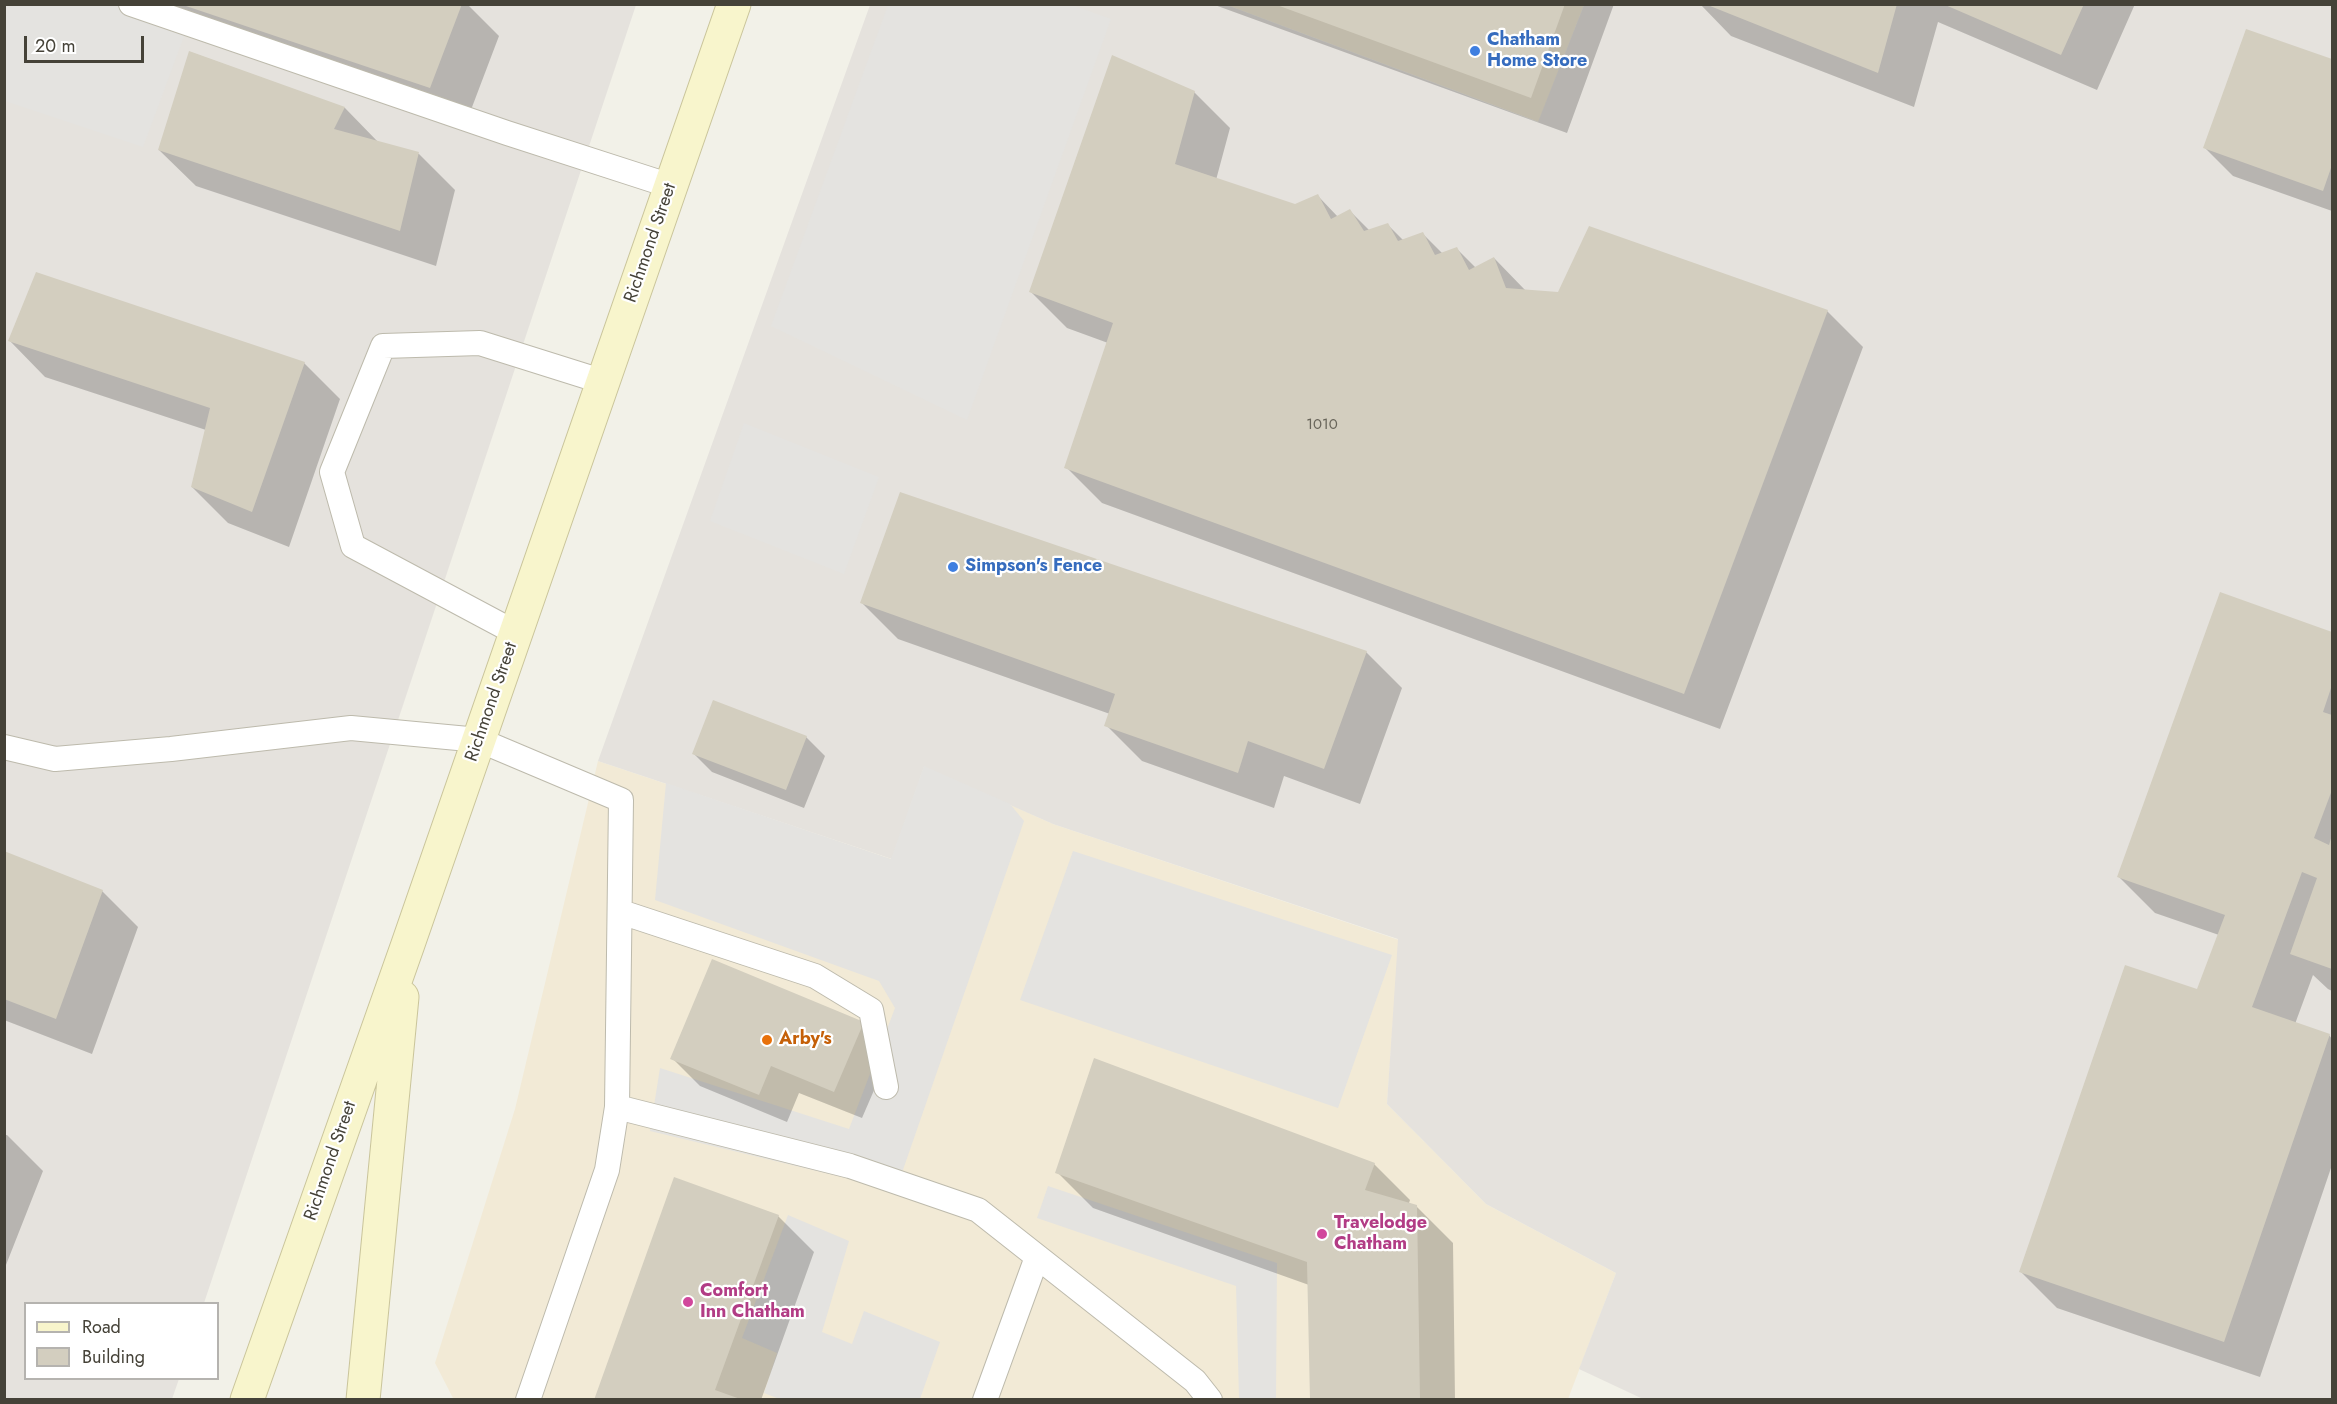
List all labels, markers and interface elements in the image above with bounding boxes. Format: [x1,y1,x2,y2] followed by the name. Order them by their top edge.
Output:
[27,24,147,62] scale bar
[1487,30,1587,72] place label: Chatham Home Store
[35,33,75,59] text: 20 m
[1468,44,1482,58] marker: Chatham Home Store
[620,181,682,305] street label: Richmond Street
[1306,416,1338,434] house number: 1010
[965,556,1102,578] place label: Simpson's Fence
[946,560,960,574] marker: Simpson's Fence
[461,640,523,764] street label: Richmond Street
[779,1029,832,1051] place label: Arby's
[760,1033,774,1047] marker: Arby's
[300,1099,362,1223] street label: Richmond Street
[1334,1213,1427,1256] place label: Travelodge Chatham
[1315,1227,1329,1241] marker: Travelodge Chatham
[700,1281,805,1324] place label: Comfort Inn Chatham
[681,1295,695,1309] marker: Comfort Inn Chatham
[24,1302,219,1380] legend
[82,1314,121,1340] text: Road
[82,1344,145,1370] text: Building

